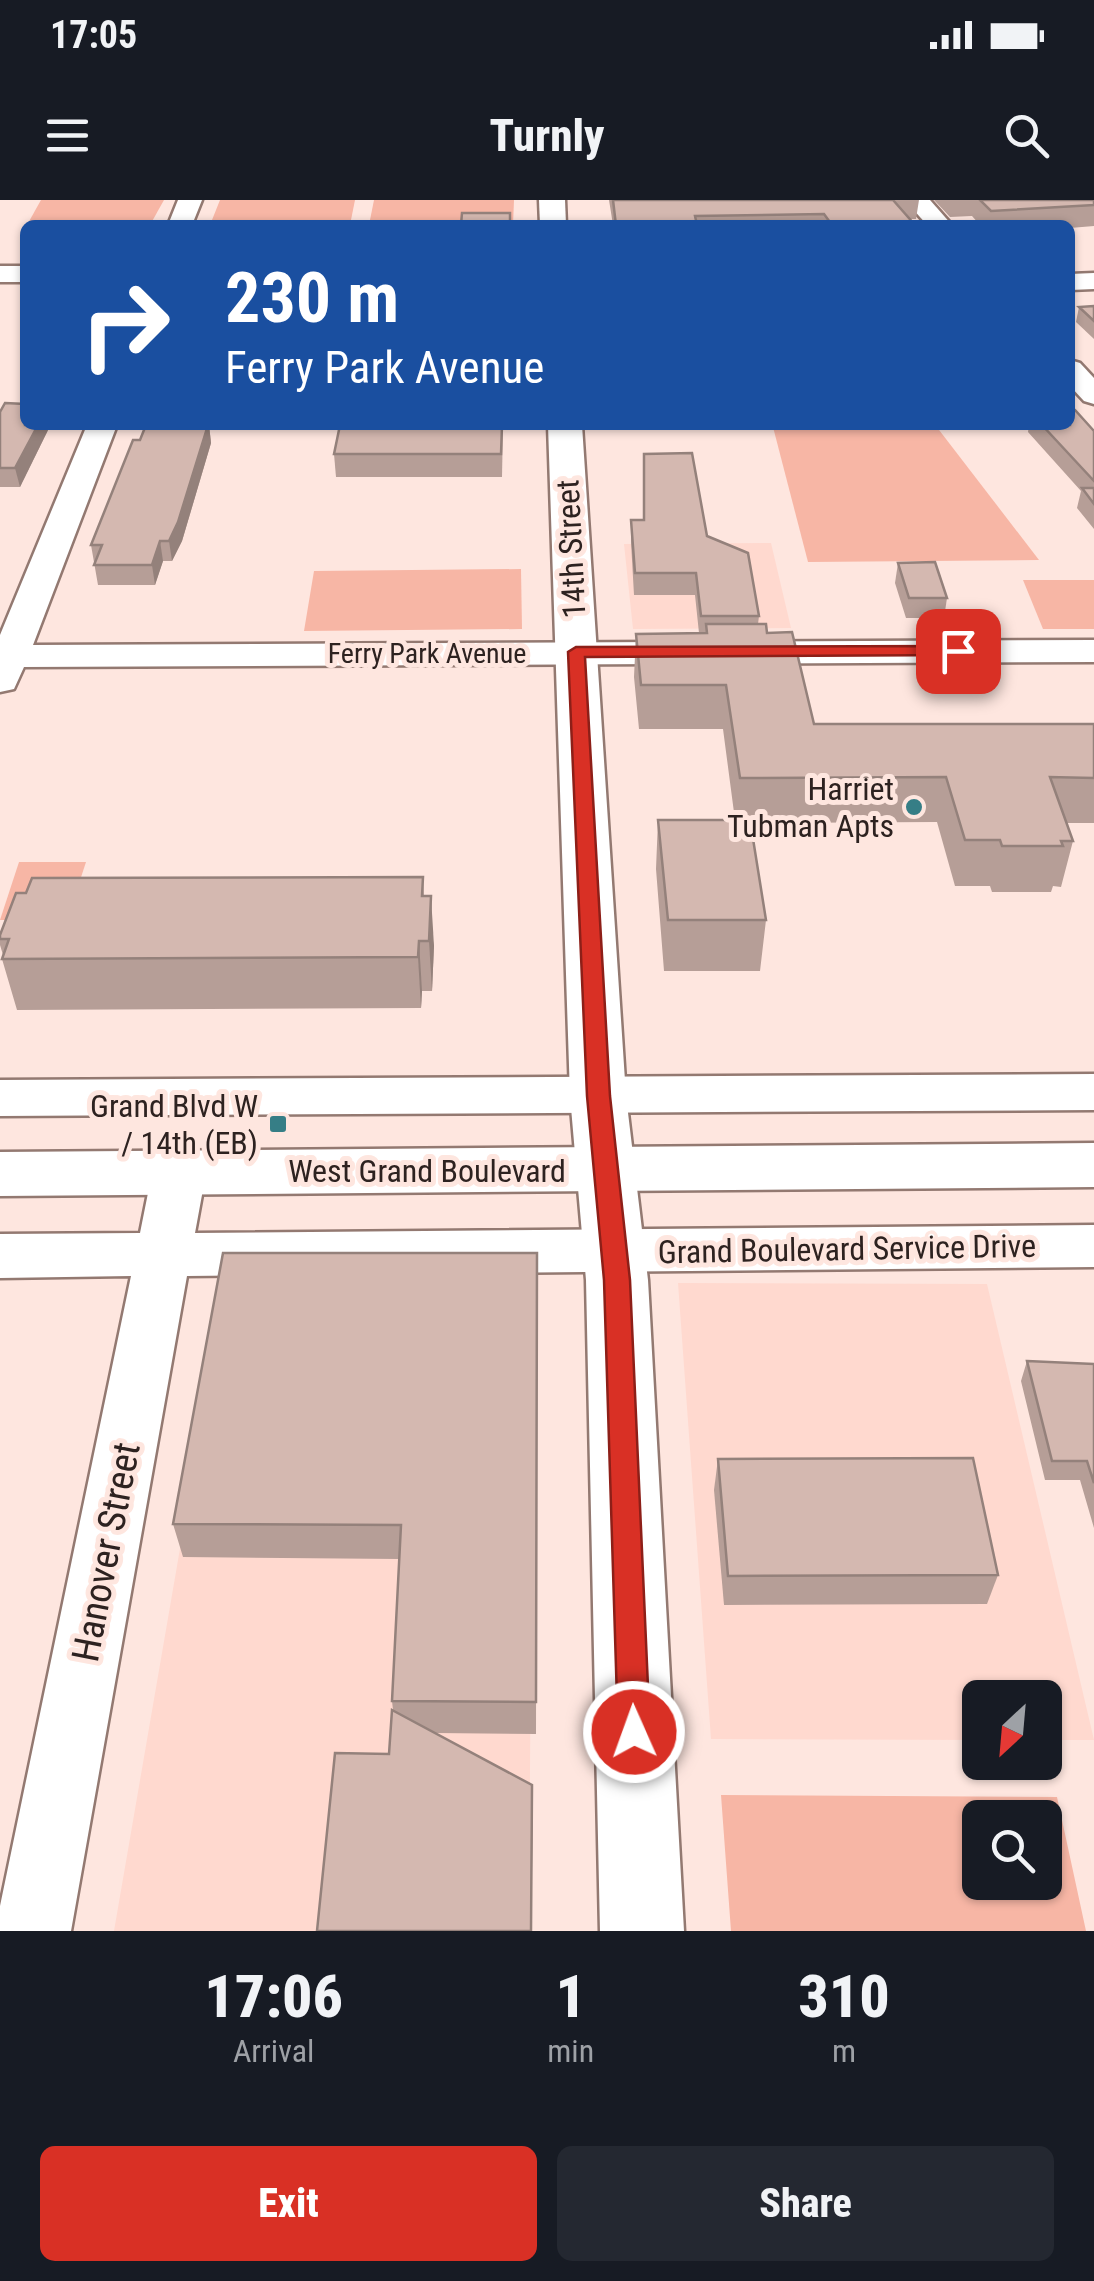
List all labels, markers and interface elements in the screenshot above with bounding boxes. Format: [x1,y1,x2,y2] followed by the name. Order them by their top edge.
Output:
[50,13,137,57] text: 17:05
[40,108,95,163] icon: menu
[999,108,1054,163] icon: search
[490,109,604,162] text: Turnly
[225,257,399,339] text: 230 m
[60,260,190,390] icon: right
[225,341,544,394] text: Ferry Park Avenue
[548,479,594,619] street label: 14th Street
[916,609,1001,694] pin
[931,624,986,679] icon: arrive
[328,637,526,670] street label: Ferry Park Avenue
[727,770,894,845] place label: Harriet Tubman Apts
[903,796,925,818] marker: Harriet Tubman Apts
[90,1087,258,1162] place label: Grand Blvd W / 14th (EB)
[267,1113,289,1135] marker: Grand Blvd W / 14th (EB)
[288,1152,566,1190] street label: West Grand Boulevard
[658,1227,1036,1271] street label: Grand Boulevard Service Drive
[63,1439,149,1665] street label: Hanover Street
[582,1680,686,1784] position arrow
[962,1680,1062,1780] north arrow
[962,1680,1062,1900] map controls
[962,1800,1062,1900] button: search
[204,1961,343,2032] text: 17:06
[555,1961,586,2032] text: 1
[798,1961,890,2032] text: 310
[233,2032,314,2070] text: Arrival
[547,2032,594,2070] text: min
[832,2032,856,2070] text: m
[40,2146,537,2261] button: Exit
[557,2146,1054,2261] button: Share

